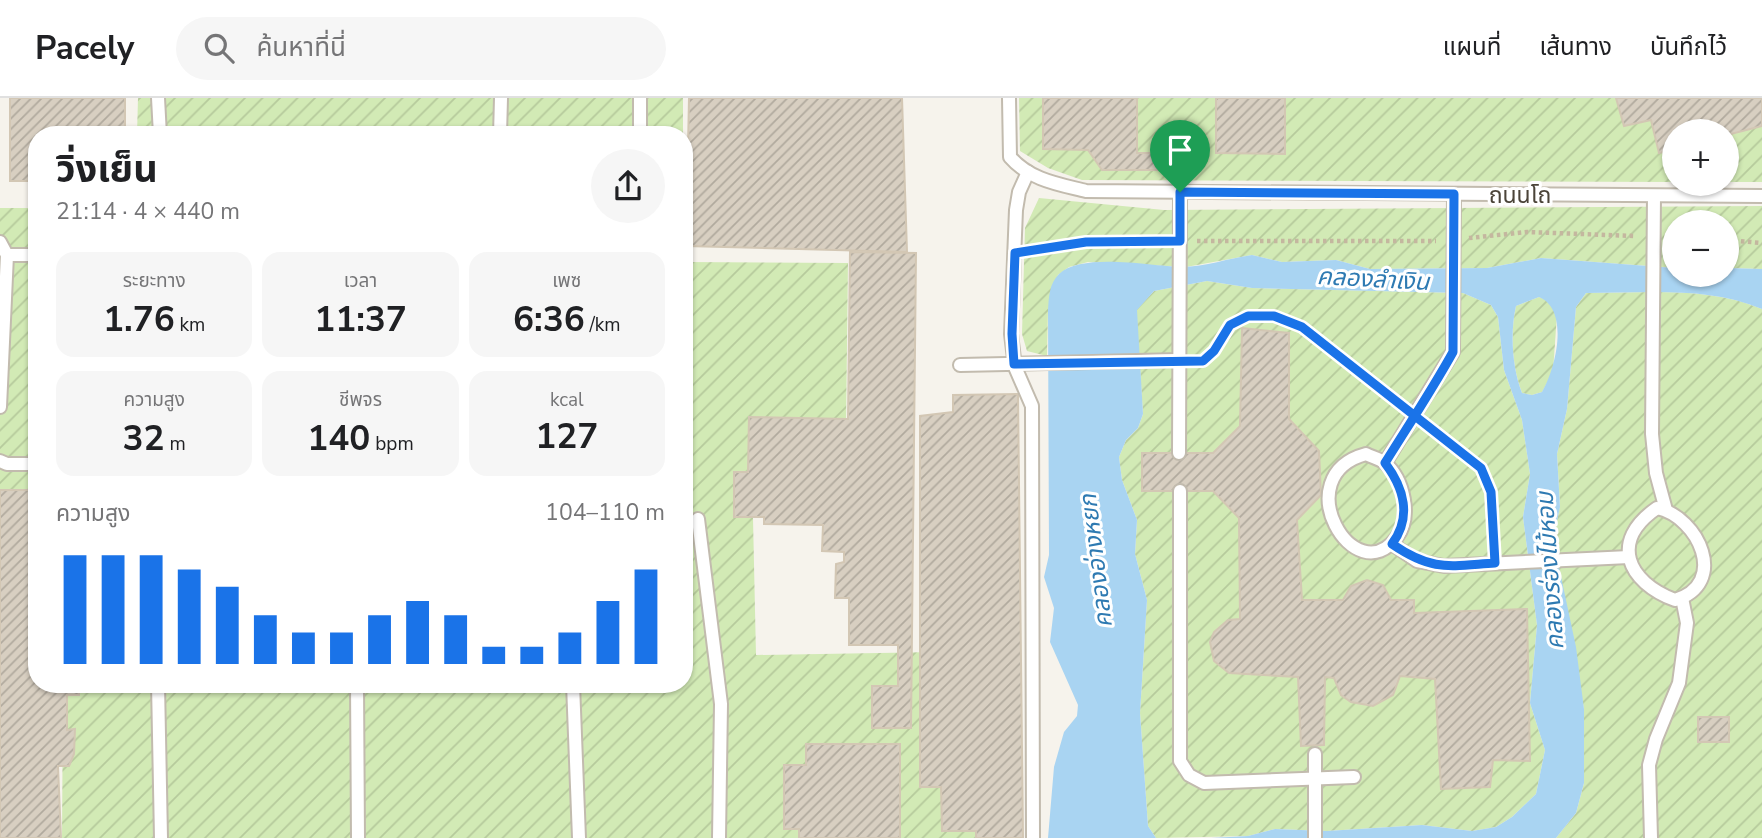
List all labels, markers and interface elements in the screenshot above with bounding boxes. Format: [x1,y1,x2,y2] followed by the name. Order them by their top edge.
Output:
[176,17,666,80] search box
[35,26,134,71] text: Pacely
[200,29,238,67] icon: search
[256,30,346,65] text: ค้นหาที่นี่
[1443,31,1501,63] text: แผนที่
[1539,31,1612,63] text: เส้นทาง
[1650,31,1727,63] text: บันทึกไว้
[1662,119,1739,287] map controls
[1662,119,1739,196] button: +
[1150,120,1210,192] pin
[1161,131,1199,169] icon: arrive
[56,144,158,195] text: วิ่งเย็น
[591,149,665,223] button: share
[1489,180,1551,211] street label: ถนนโถ
[56,196,240,227] text: 21:14 · 4 × 440 m
[1662,210,1739,287] button: −
[1316,260,1431,298] water label: คลองลำเงิน
[123,268,186,294] text: ระยะทาง
[344,268,377,294] text: เวลา
[552,268,581,294] text: เพซ
[103,296,175,343] text: 1.76
[314,296,407,343] text: 11:37
[513,296,585,343] text: 6:36
[175,312,205,338] text: km
[585,312,621,338] text: /km
[123,387,185,413] text: ความสูง
[339,387,382,413] text: ชีพจร
[550,387,584,413] text: kcal
[535,413,598,460] text: 127
[123,415,165,462] text: 32
[307,415,370,462] text: 140
[165,431,186,457] text: m
[370,431,414,457] text: bpm
[1528,489,1571,651] water label: คลองร่องไม้หอม
[1072,491,1120,630] water label: คลองอ่างหยก
[545,497,665,528] text: 104–110 m
[56,498,130,529] text: ความสูง

